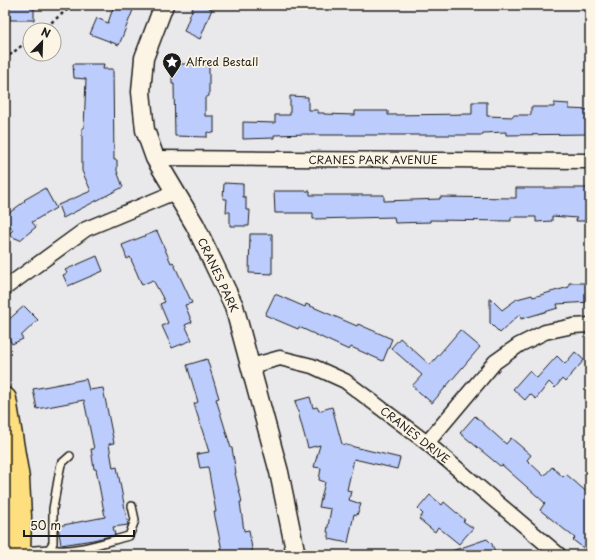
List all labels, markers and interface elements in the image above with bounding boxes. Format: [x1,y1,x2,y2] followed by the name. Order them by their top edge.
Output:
[22,22,62,62] north arrow
[39,23,54,42] text: N
[161,51,183,79] place icon: Alfred Bestall
[186,53,258,70] place label: Alfred Bestall
[308,151,438,168] street label: CRANES PARK AVENUE
[194,235,243,315] street label: CRANES PARK
[377,402,454,467] street label: CRANES DRIVE
[24,512,134,538] scale bar
[30,516,61,534] text: 50 m

